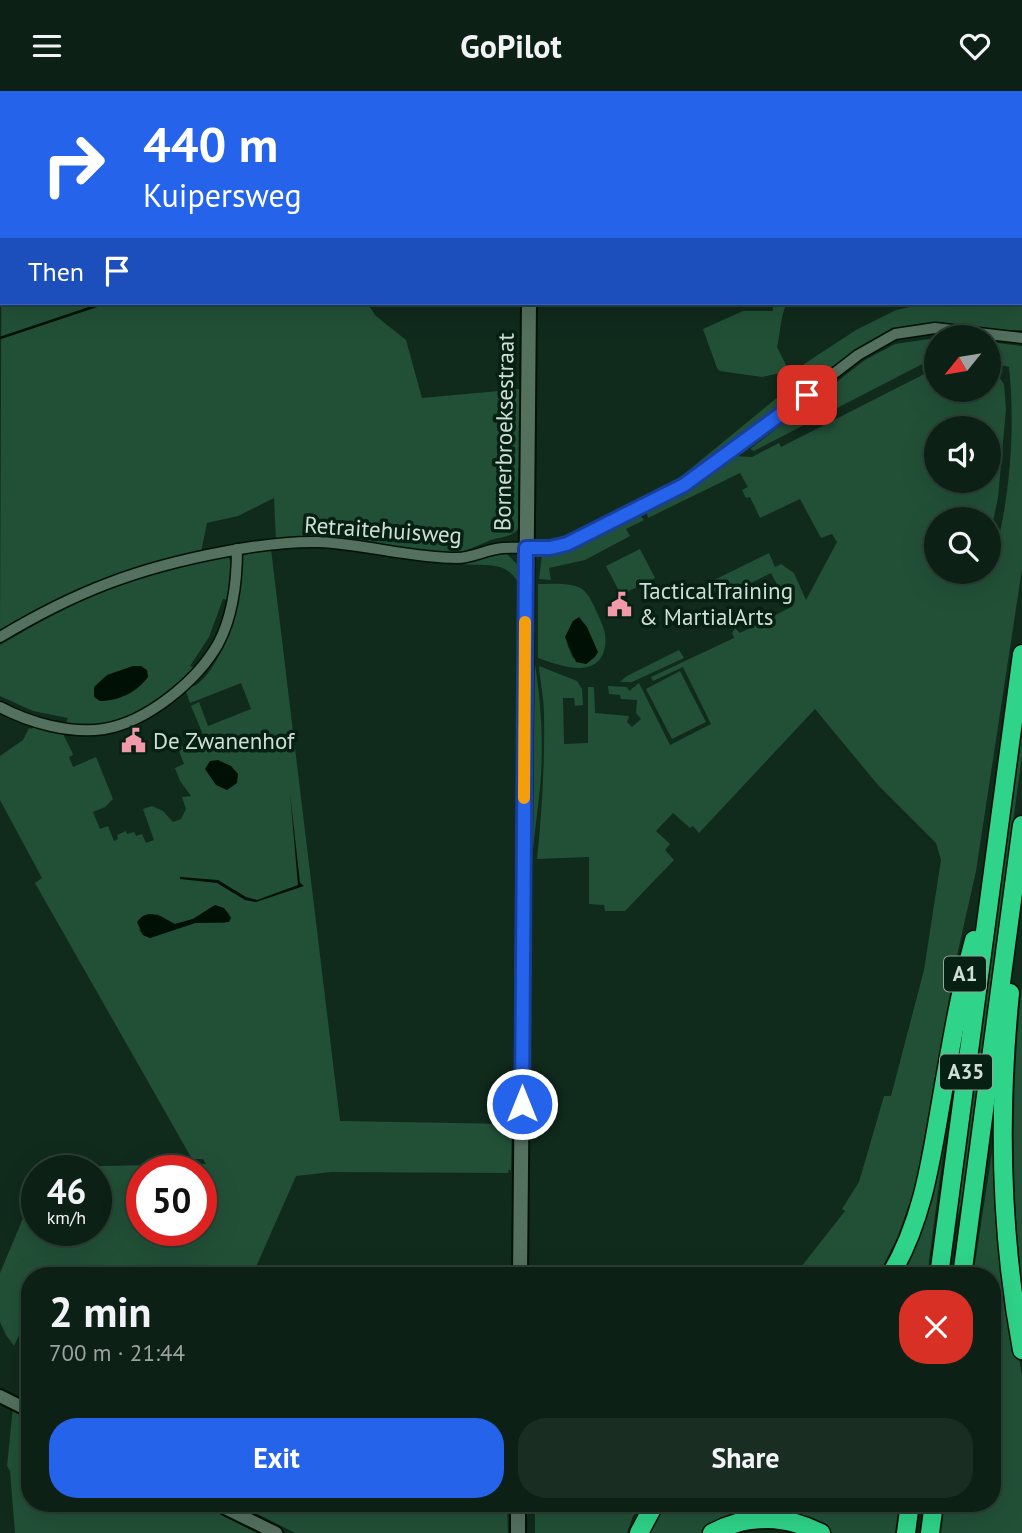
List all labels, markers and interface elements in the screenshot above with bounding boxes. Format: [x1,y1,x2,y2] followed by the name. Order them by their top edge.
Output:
[460,25,562,67] text: GoPilot
[28,27,66,65] icon: menu
[956,27,994,65] icon: heart
[143,112,278,176] text: 440 m
[28,119,119,210] icon: right
[143,174,302,216] text: Kuipersweg
[98,252,136,290] icon: arrive
[28,255,84,288] text: Then
[924,325,1001,403] north arrow
[924,325,1001,584] map controls
[487,332,520,531] street label: Bornerbroeksestraat
[777,365,837,425] pin
[788,376,826,414] icon: arrive
[924,416,1001,493] button: sound
[924,507,1001,584] button: search
[303,510,463,549] street label: Retraitehuisweg
[639,576,793,631] place label: TacticalTraining & MartialArts
[605,590,633,618] public building icon: TacticalTraining & MartialArts
[153,726,296,755] place label: De Zwanenhof
[119,727,147,755] public building icon: De Zwanenhof
[944,957,986,991] road number: A1
[940,1055,992,1089] road number: A35
[485,1067,559,1141] position arrow
[126,1155,217,1246] speed limit sign: 50
[47,1168,86,1214] text: 46
[47,1206,86,1229] text: km/h
[49,1284,151,1339] text: 2 min
[899,1290,973,1364] button: close
[49,1338,185,1367] text: 700 m · 21:44
[49,1418,504,1498] button: Exit
[518,1418,973,1498] button: Share

